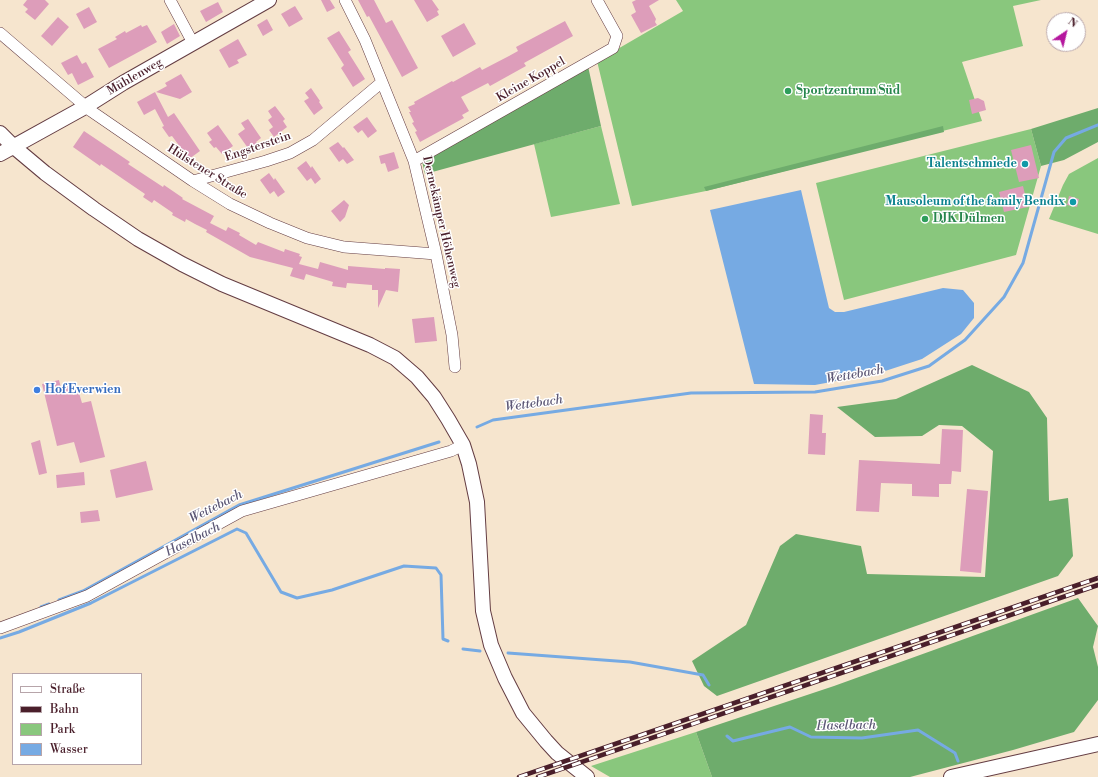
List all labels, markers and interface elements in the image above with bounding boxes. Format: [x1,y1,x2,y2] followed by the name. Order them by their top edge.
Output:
[1046,12,1086,52] north arrow
[1065,15,1080,31] text: N
[105,55,165,99] street label: Mühlenweg
[494,55,568,105] street label: Kleine Koppel
[796,84,900,98] place label: Sportzentrum Süd
[783,86,793,96] marker: Sportzentrum Süd
[223,129,293,165] street label: Engsterstein
[164,142,250,202] street label: Hülstener Straße
[419,155,463,289] street label: Dernekämper Höhenweg
[927,157,1017,171] place label: Talentschmiede
[1020,159,1030,169] marker: Talentschmiede
[885,195,1065,209] place label: Mausoleum of the family Bendix
[1068,197,1078,207] marker: Mausoleum of the family Bendix
[933,212,1004,226] place label: DJK Dülmen
[920,214,930,224] marker: DJK Dülmen
[825,362,885,388] water label: Wettebach
[45,383,121,397] place label: Hof Everwien
[32,385,42,395] marker: Hof Everwien
[504,392,564,416] water label: Wettebach
[187,487,245,527] water label: Wettebach
[163,520,223,560] water label: Haselbach
[12,673,142,765] legend
[50,682,85,697] text: Straße
[50,702,79,717] text: Bahn
[816,718,876,734] water label: Haselbach
[50,722,75,737] text: Park
[50,742,88,757] text: Wasser

